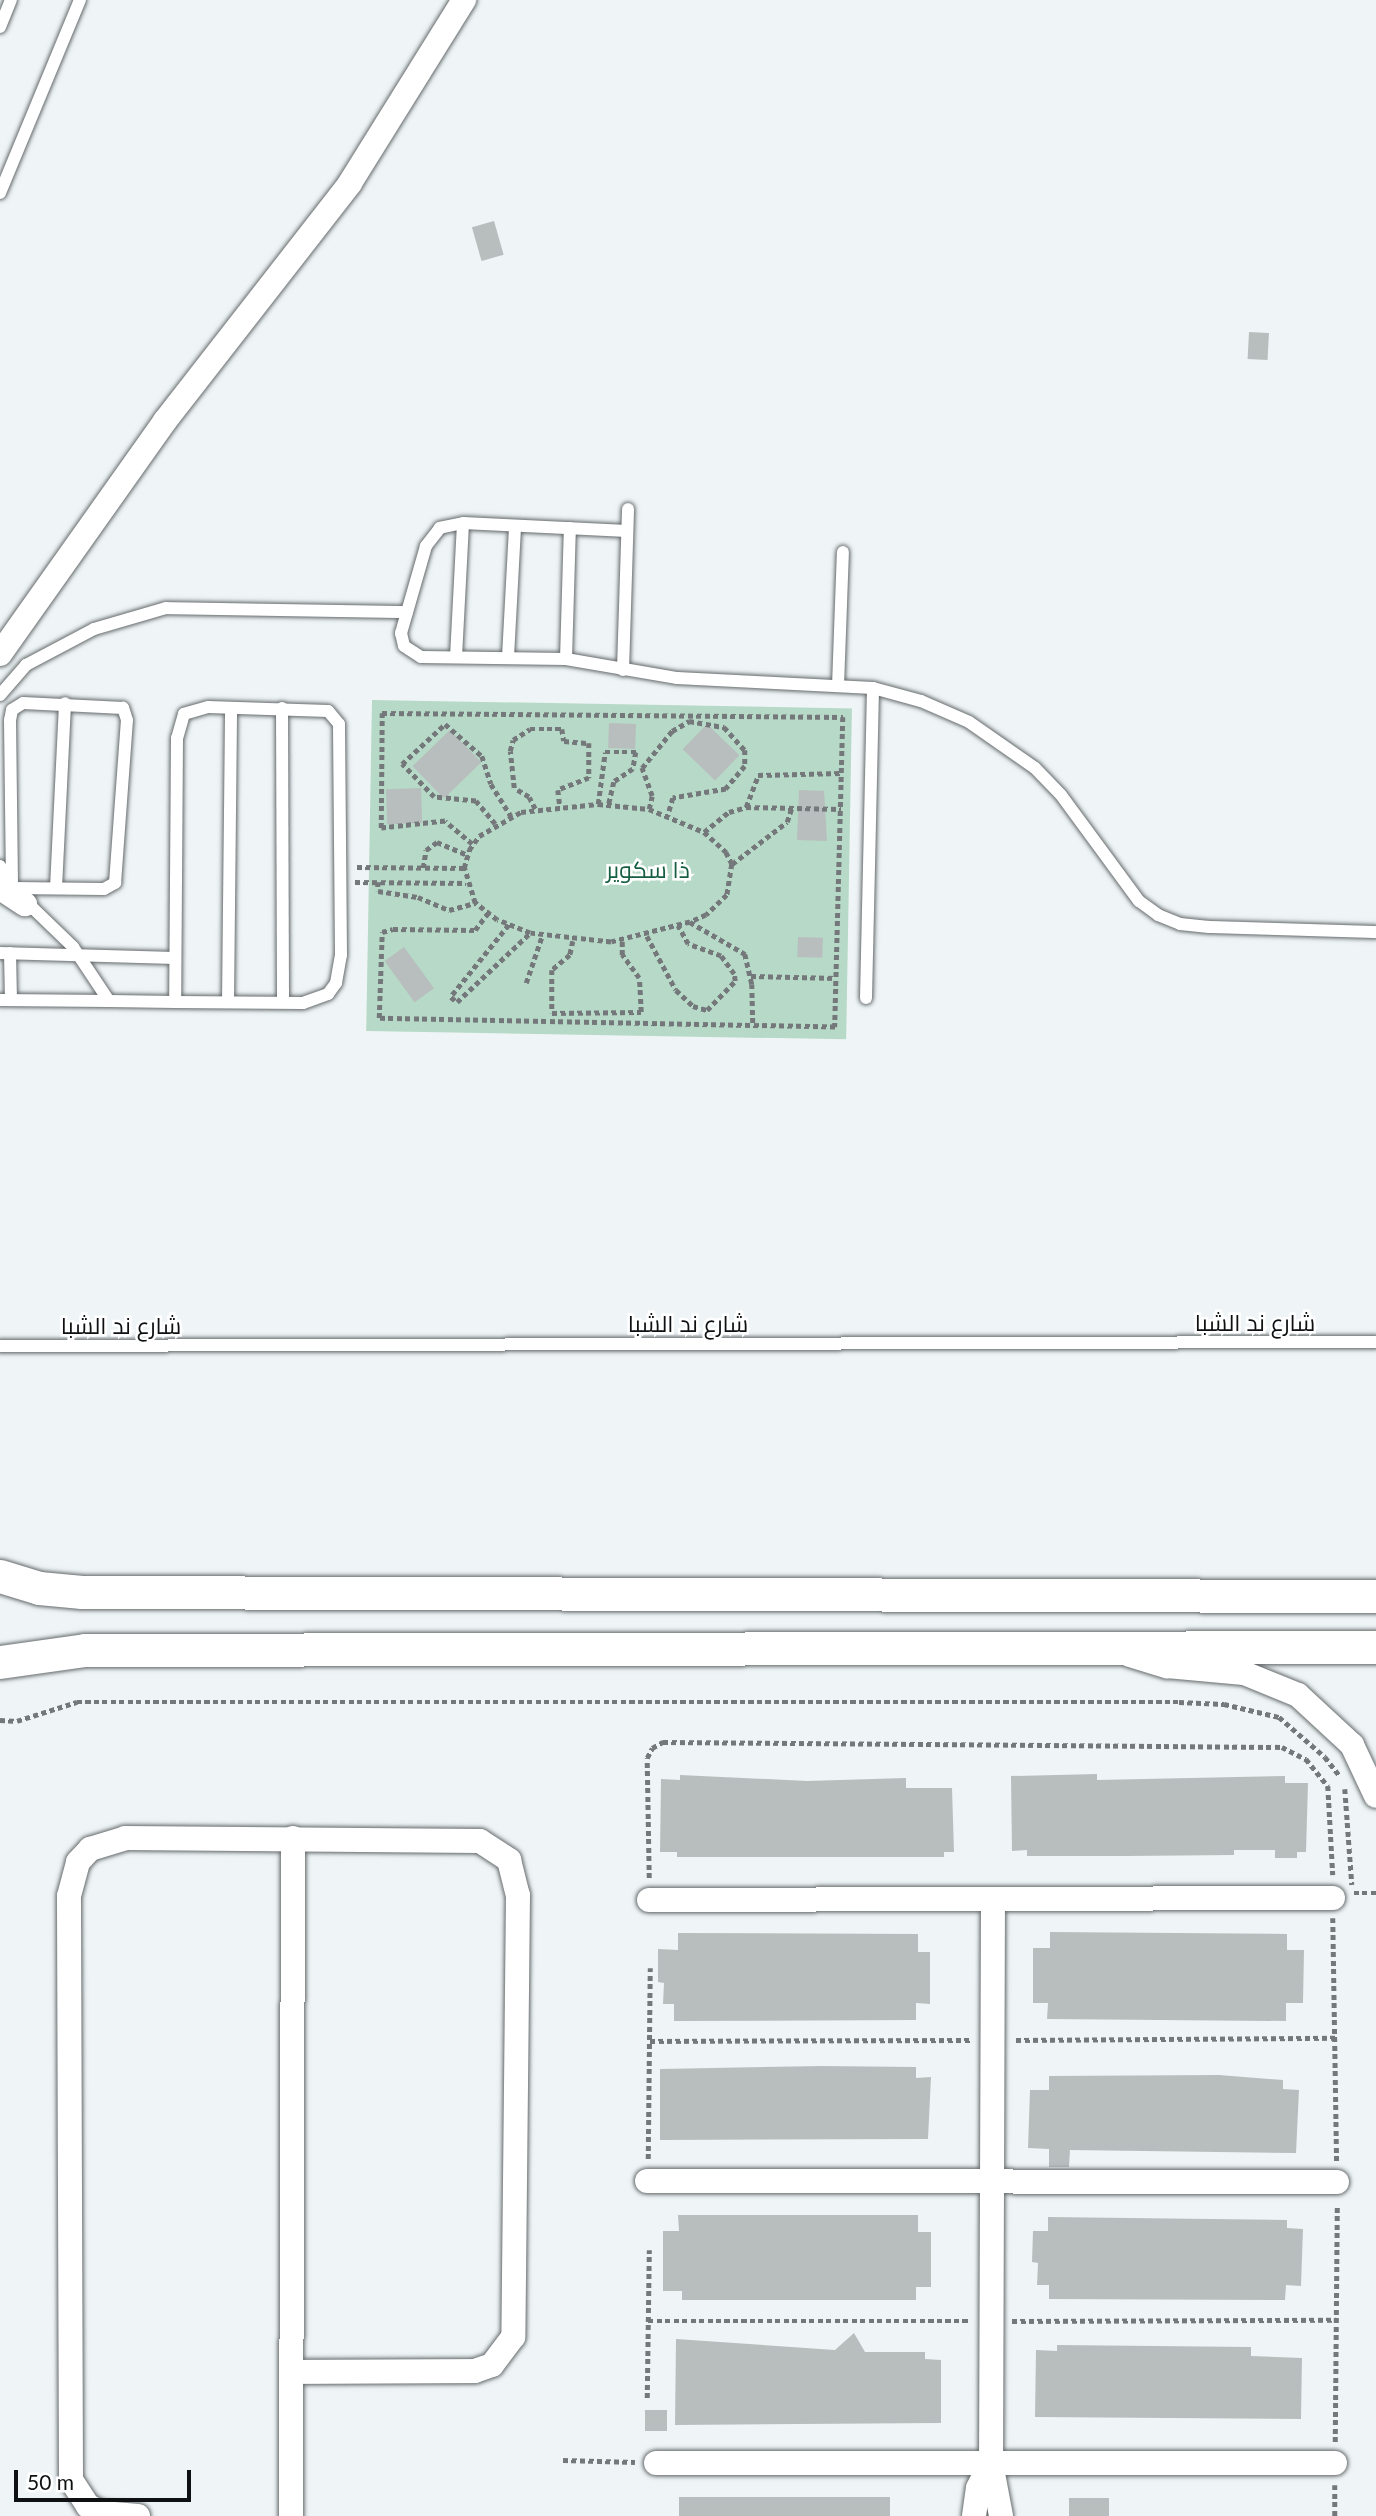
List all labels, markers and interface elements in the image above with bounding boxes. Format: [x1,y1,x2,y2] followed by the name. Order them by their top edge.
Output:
[606,855,690,883] park label: ذا سكوير
[1195,1308,1315,1336] street label: شارع ند الشبا
[628,1309,748,1337] street label: شارع ند الشبا
[61,1311,181,1339] street label: شارع ند الشبا
[18,2456,194,2500] scale bar
[27,2469,74,2494] text: 50 m

